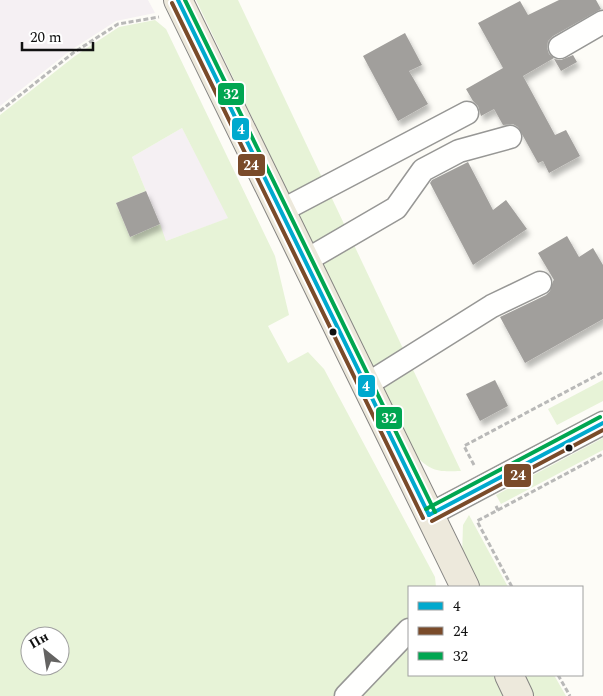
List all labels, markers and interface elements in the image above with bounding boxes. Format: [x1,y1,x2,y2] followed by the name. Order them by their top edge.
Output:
[22,20,94,52] scale bar
[30,26,62,49] text: 20 m
[217,82,245,106] line badge: 32
[223,84,239,105] text: 32
[231,117,250,141] line badge: 4
[237,119,245,140] text: 4
[237,153,266,177] line badge: 24
[243,155,259,176] text: 24
[328,327,338,337] unlabelled marker
[357,374,376,398] line badge: 4
[362,376,370,397] text: 4
[375,406,403,430] line badge: 32
[381,408,397,429] text: 32
[564,443,574,453] unlabelled marker
[503,463,532,488] line badge: 24
[510,465,526,486] text: 24
[408,586,583,676] legend
[453,595,461,618] text: 4
[453,620,469,643] text: 24
[20,626,70,676] north arrow
[25,626,53,654] text: Пн
[453,645,468,668] text: 32

